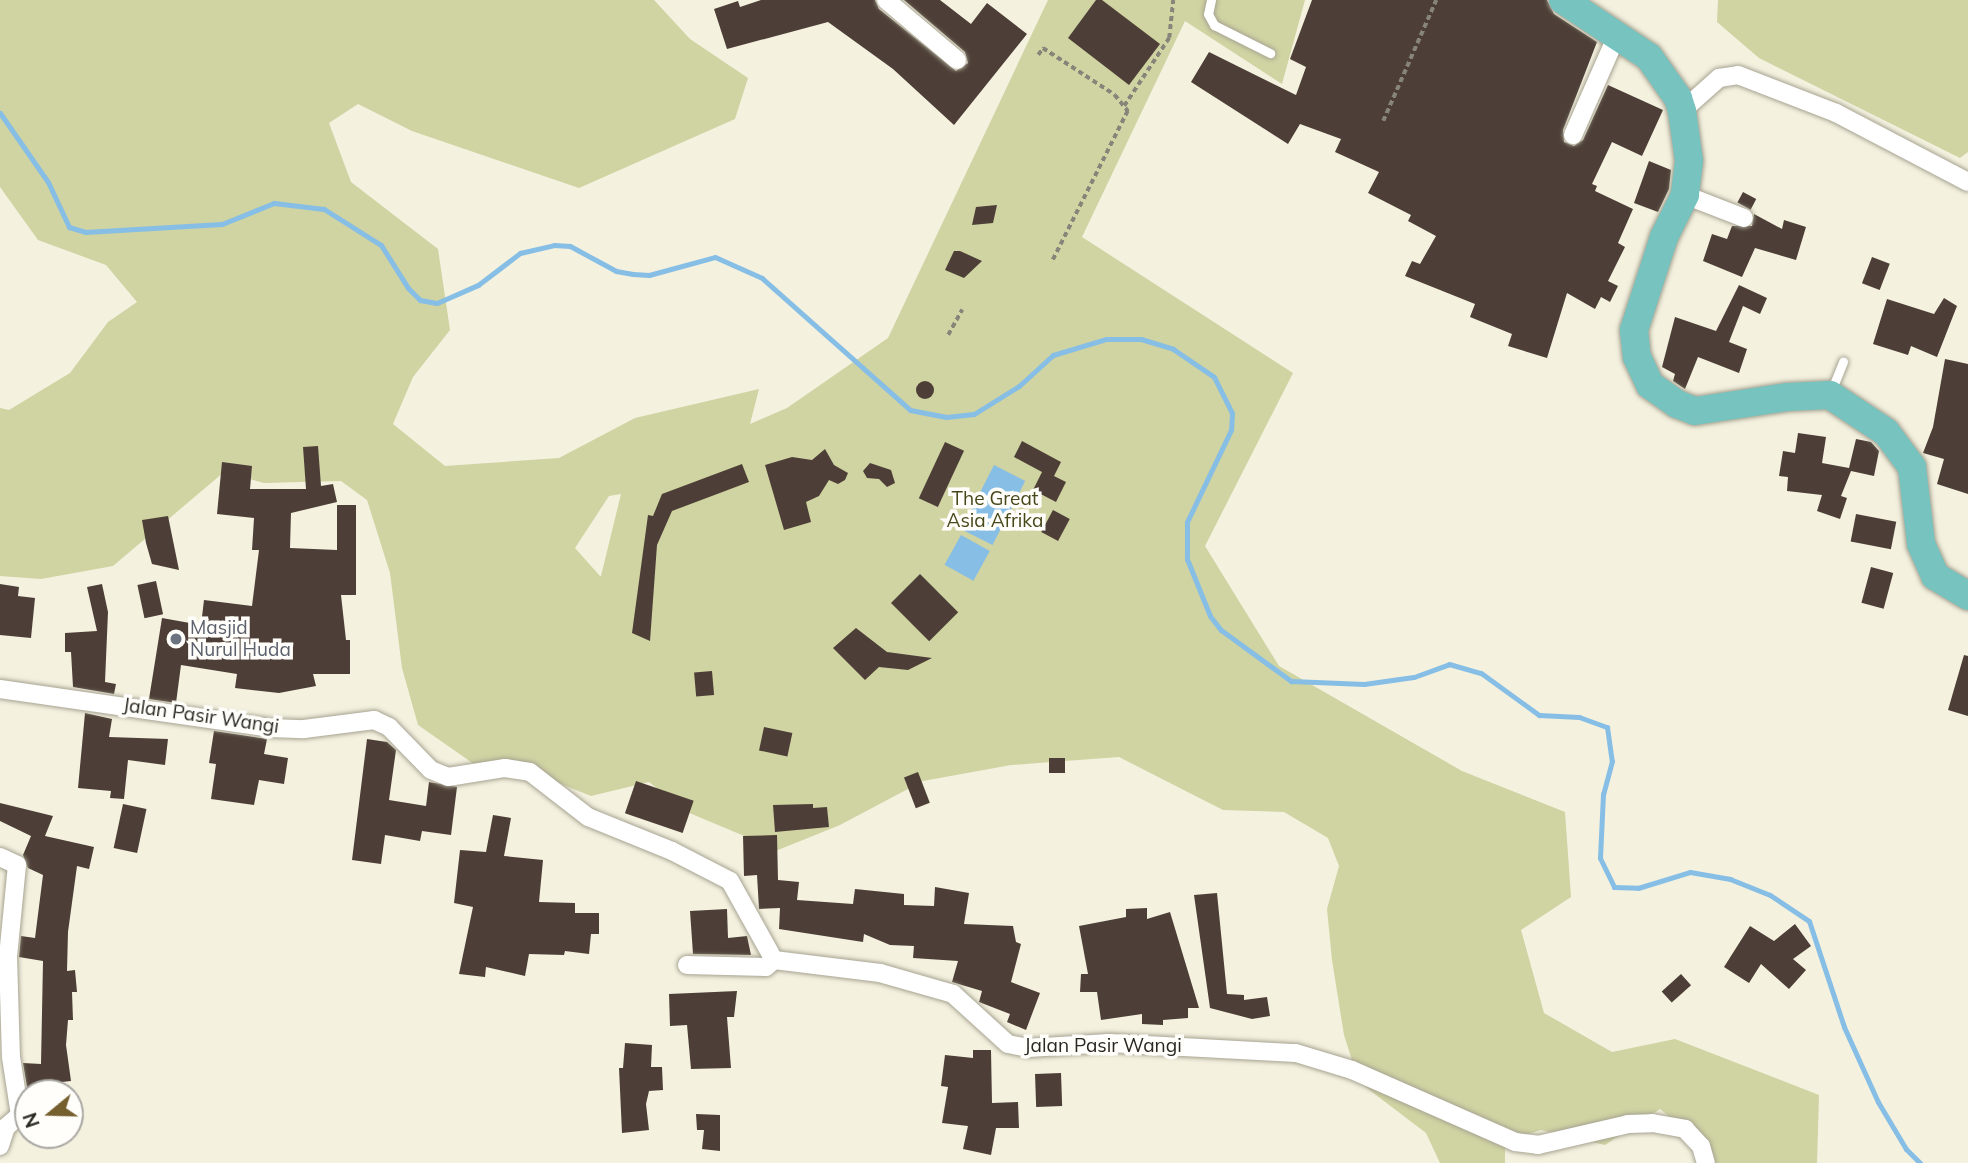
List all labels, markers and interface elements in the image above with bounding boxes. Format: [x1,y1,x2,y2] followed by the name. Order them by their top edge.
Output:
[947,488,1043,532] park label: The Great Asia Afrika
[190,617,291,661] place label: Masjid Nurul Huda
[168,631,184,647] marker: Masjid Nurul Huda
[122,694,280,738] street label: Jalan Pasir Wangi
[1024,1035,1182,1057] street label: Jalan Pasir Wangi
[14,1079,84,1149] north arrow
[17,1109,45,1131] text: N

